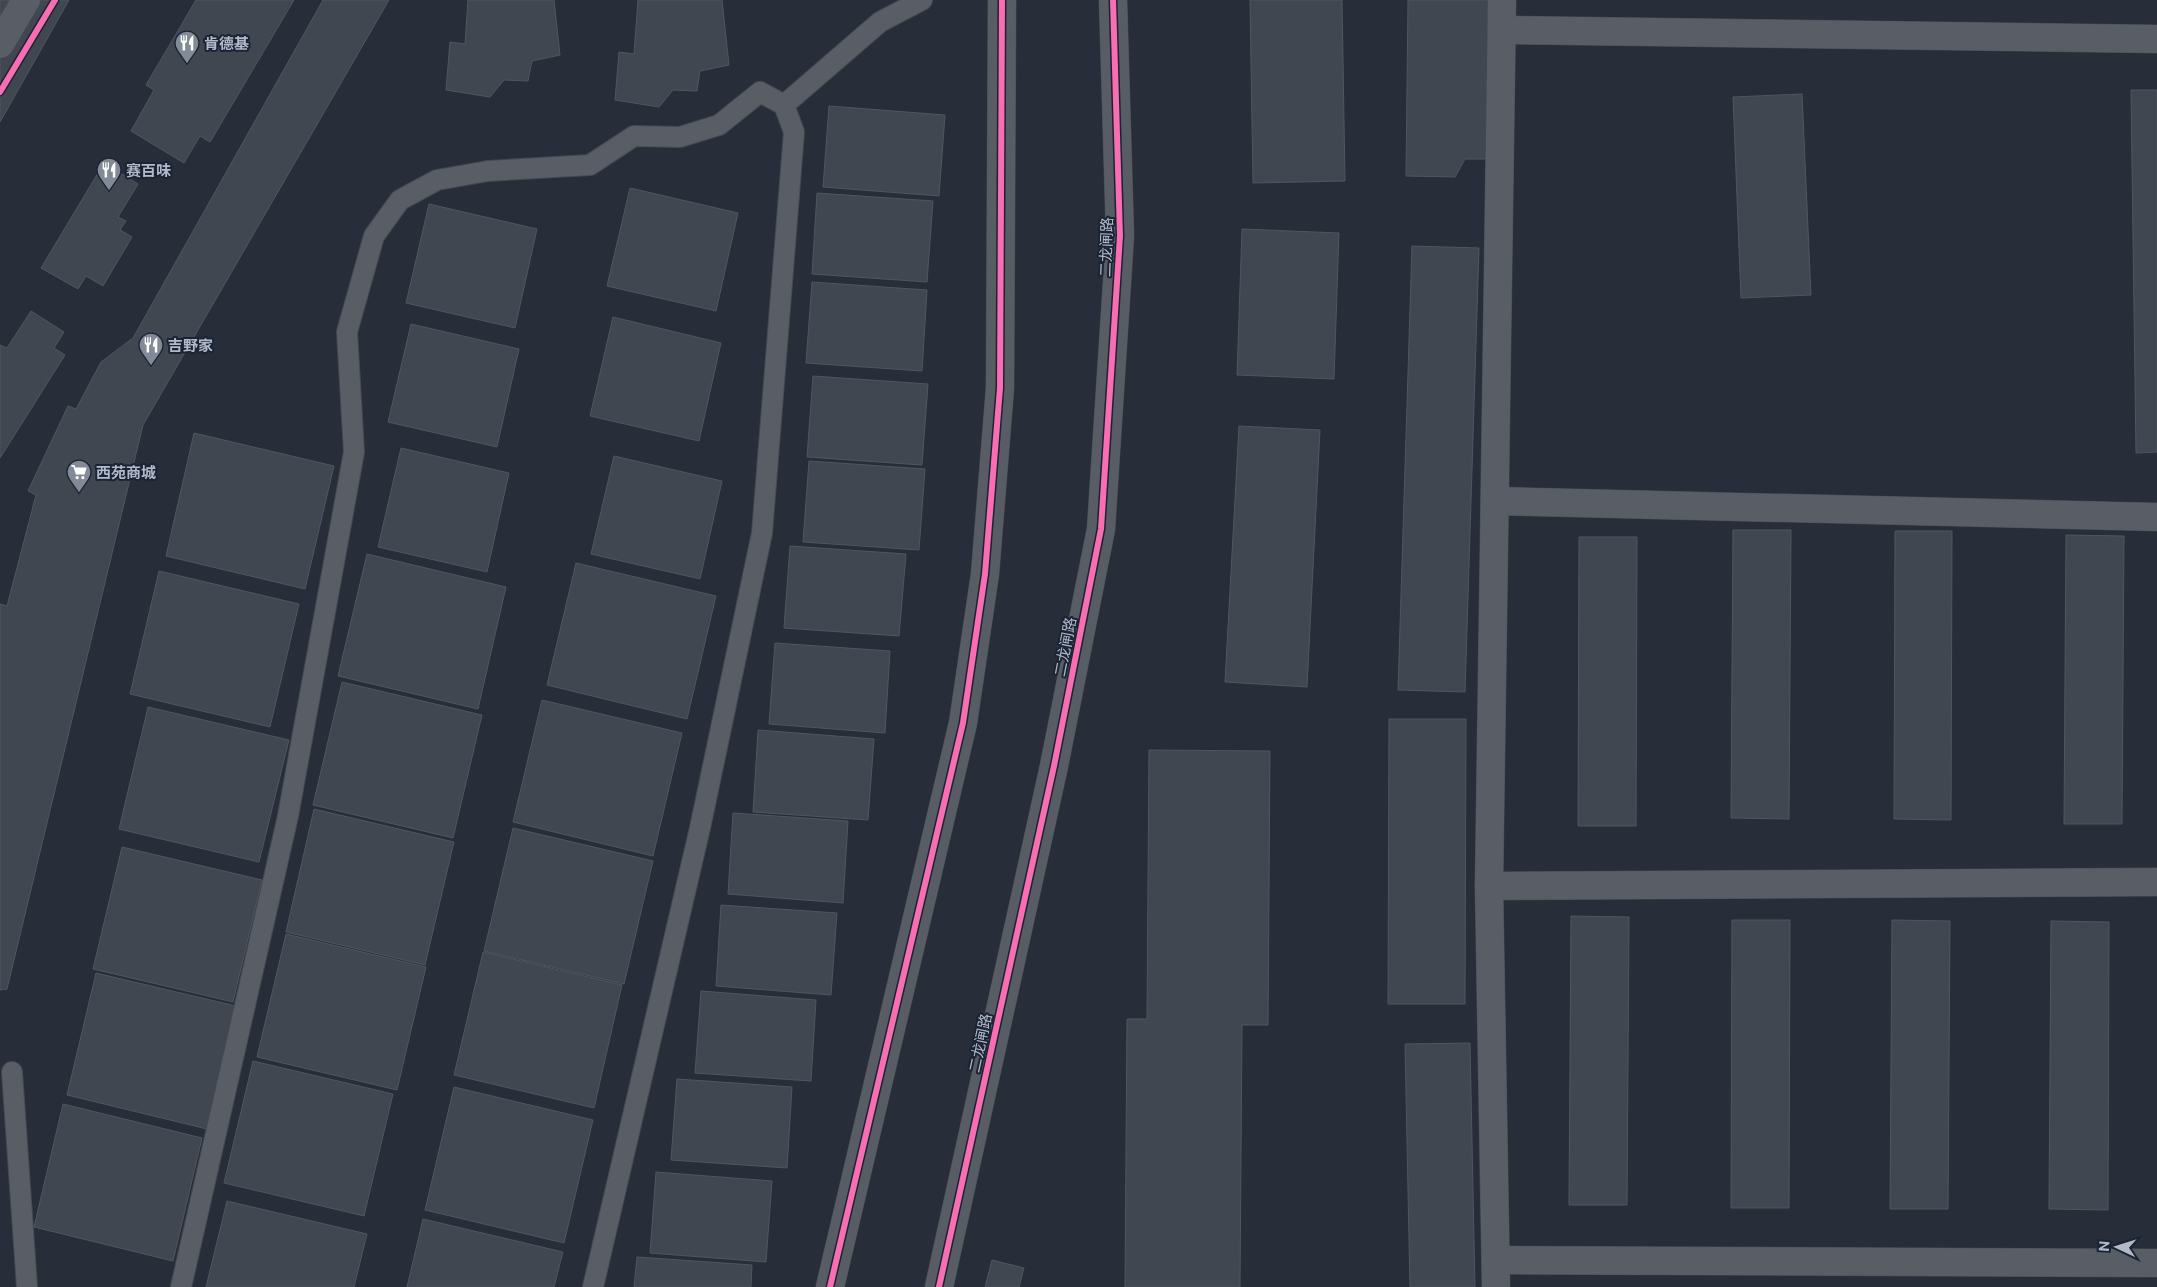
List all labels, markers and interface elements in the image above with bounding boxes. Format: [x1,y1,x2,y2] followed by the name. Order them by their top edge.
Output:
[174,30,200,64] restaurant icon: 肯德基
[204,35,249,52] place label: 肯德基
[96,157,122,191] restaurant icon: 赛百味
[126,162,171,179] place label: 赛百味
[1096,217,1116,277] street label: 二龙闸路
[138,332,164,366] restaurant icon: 吉野家
[168,337,213,354] place label: 吉野家
[66,459,92,493] supermarket icon: 西苑商城
[96,464,156,481] place label: 西苑商城
[1051,616,1079,678] street label: 二龙闸路
[965,1012,995,1074] street label: 二龙闸路
[2092,1222,2142,1272] north arrow
[2096,1240,2112,1252] text: N

